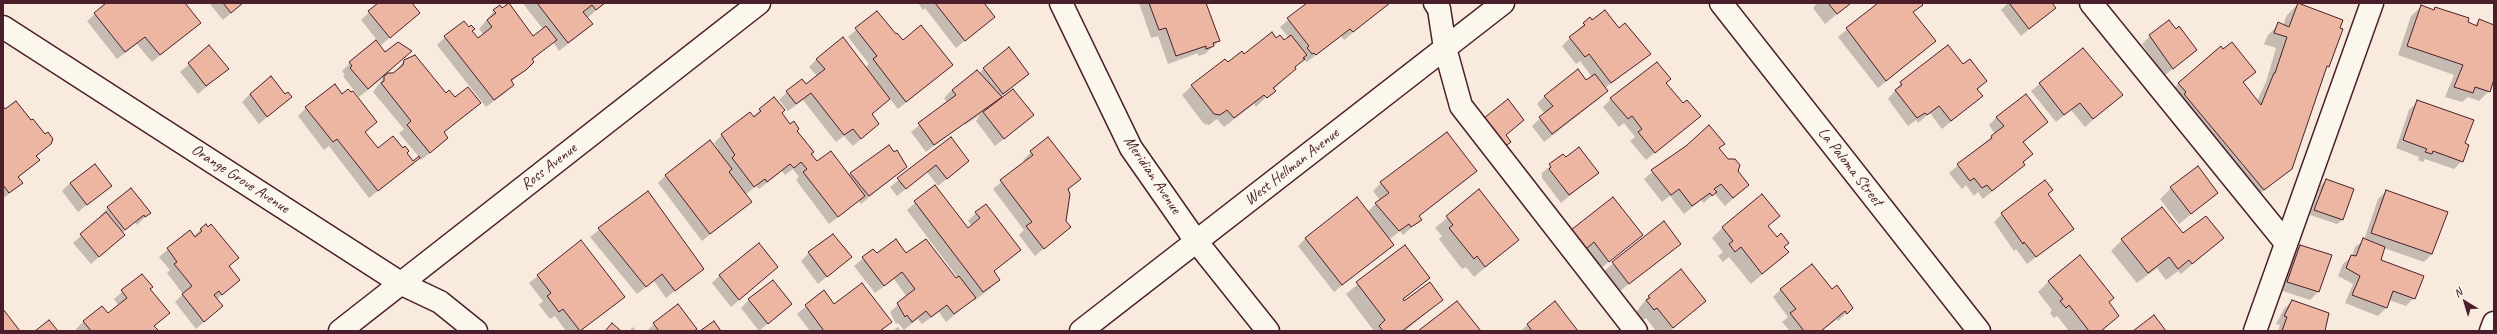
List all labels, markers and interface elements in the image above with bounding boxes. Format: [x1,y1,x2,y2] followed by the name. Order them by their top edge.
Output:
[1241,124,1343,210] street label: West Hellman Avenue
[1813,124,1887,210] street label: La Paloma Street
[1119,132,1185,218] street label: Meridian Avenue
[517,139,581,195] street label: Ross Avenue
[187,140,293,218] street label: Orange Grove Avenue
[2445,282,2485,322] north arrow
[2451,285,2465,300] text: N

